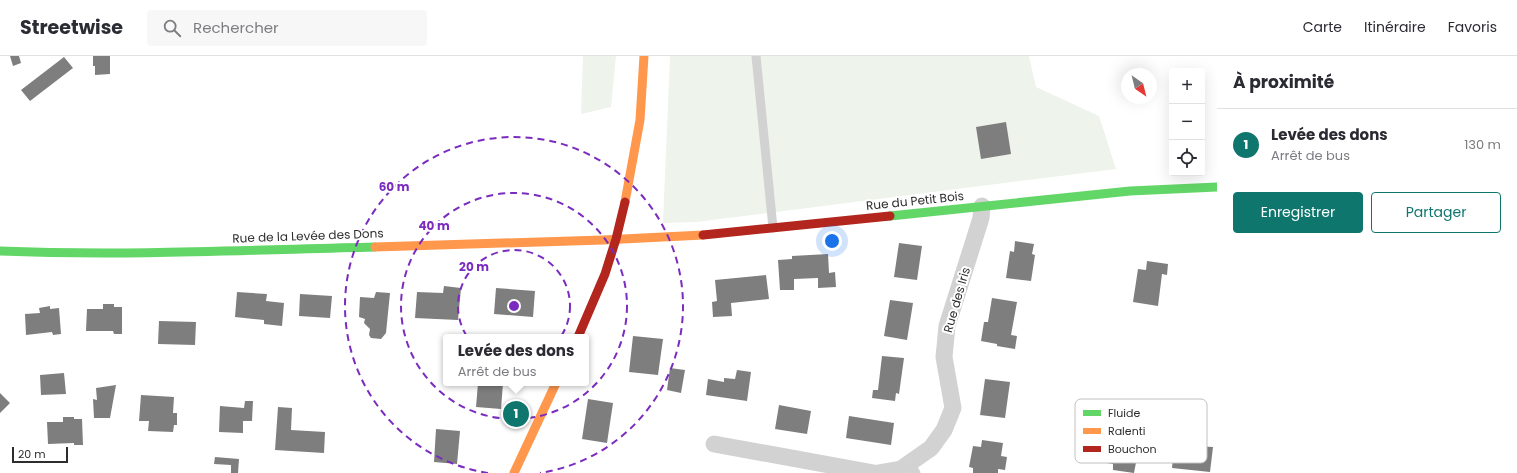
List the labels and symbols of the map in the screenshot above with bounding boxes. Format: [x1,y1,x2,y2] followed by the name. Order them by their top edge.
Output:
[1121,68,1157,104] north arrow
[379,178,410,195] text: 60 m
[865,187,965,214] street label: Rue du Petit Bois
[418,217,450,234] text: 40 m
[232,224,384,247] street label: Rue de la Levée des Dons
[822,231,842,251] your location
[459,258,489,275] text: 20 m
[939,265,974,335] street label: Rue des Iris
[507,299,521,313] centre of rings
[503,399,529,429] pin: 1
[1075,399,1207,463] legend
[1108,405,1140,421] text: Fluide
[1108,423,1146,439] text: Ralenti
[1108,441,1157,457] text: Bouchon
[12,445,68,464] scale bar

